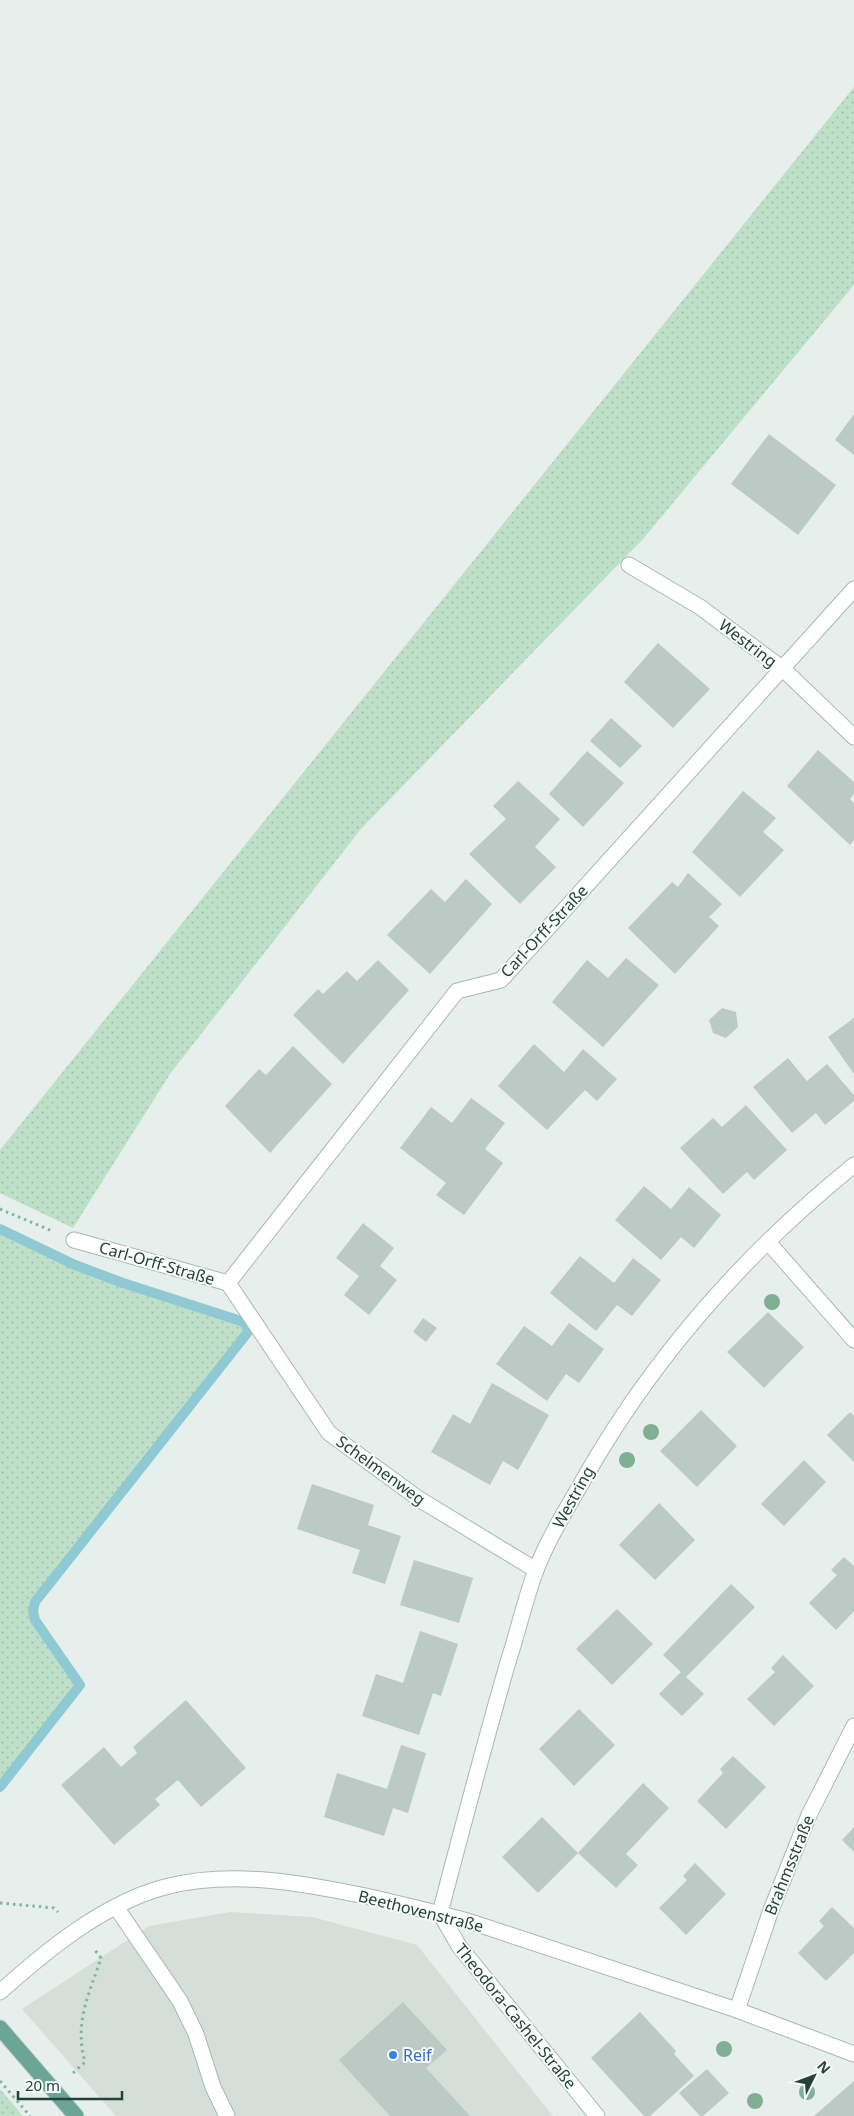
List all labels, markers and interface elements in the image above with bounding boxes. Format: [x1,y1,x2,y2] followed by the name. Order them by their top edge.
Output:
[714,614,782,672] street label: Westring
[495,880,593,982] street label: Carl-Orff-Straße
[97,1236,217,1290] street label: Carl-Orff-Straße
[332,1430,430,1510] street label: Schelmenweg
[547,1462,599,1532] street label: Westring
[759,1812,819,1918] street label: Brahmsstraße
[356,1885,486,1937] street label: Beethovenstraße
[450,1939,582,2093] street label: Theodora-Cashel-Straße
[403,2044,433,2066] place label: Reif
[387,2049,399,2061] marker: Reif
[789,2051,839,2101] north arrow
[813,2056,835,2078] text: N
[18,2068,121,2100] scale bar
[25,2075,60,2095] text: 20 m

